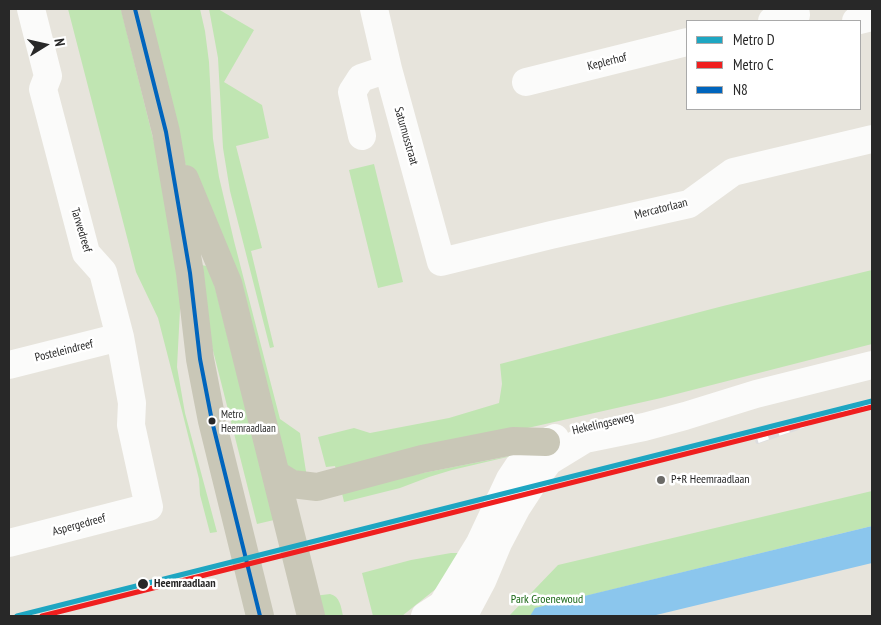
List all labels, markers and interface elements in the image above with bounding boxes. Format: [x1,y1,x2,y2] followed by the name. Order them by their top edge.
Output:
[20,20,70,70] north arrow
[686,20,861,110] legend
[733,30,775,49] text: Metro D
[50,37,69,48] text: N
[586,50,628,74] street label: Keplerhof
[733,55,774,74] text: Metro C
[733,80,748,99] text: N8
[391,105,421,167] street label: Saturnusstraat
[633,195,689,223] street label: Mercatorlaan
[67,206,95,254] street label: Tarwedreef
[33,337,95,365] street label: Posteleindreef
[221,408,276,434] place label: Metro Heemraadlaan
[571,410,635,438] street label: Hekelingseweg
[207,416,217,426] marker: Metro Heemraadlaan
[671,473,750,487] place label: P+R Heemraadlaan
[655,474,667,486] marker: P+R Heemraadlaan
[51,511,107,539] street label: Aspergedreef
[136,577,150,591] marker: Heemraadlaan
[154,577,216,591] place label: Heemraadlaan
[511,593,583,607] park label: Park Groenewoud

